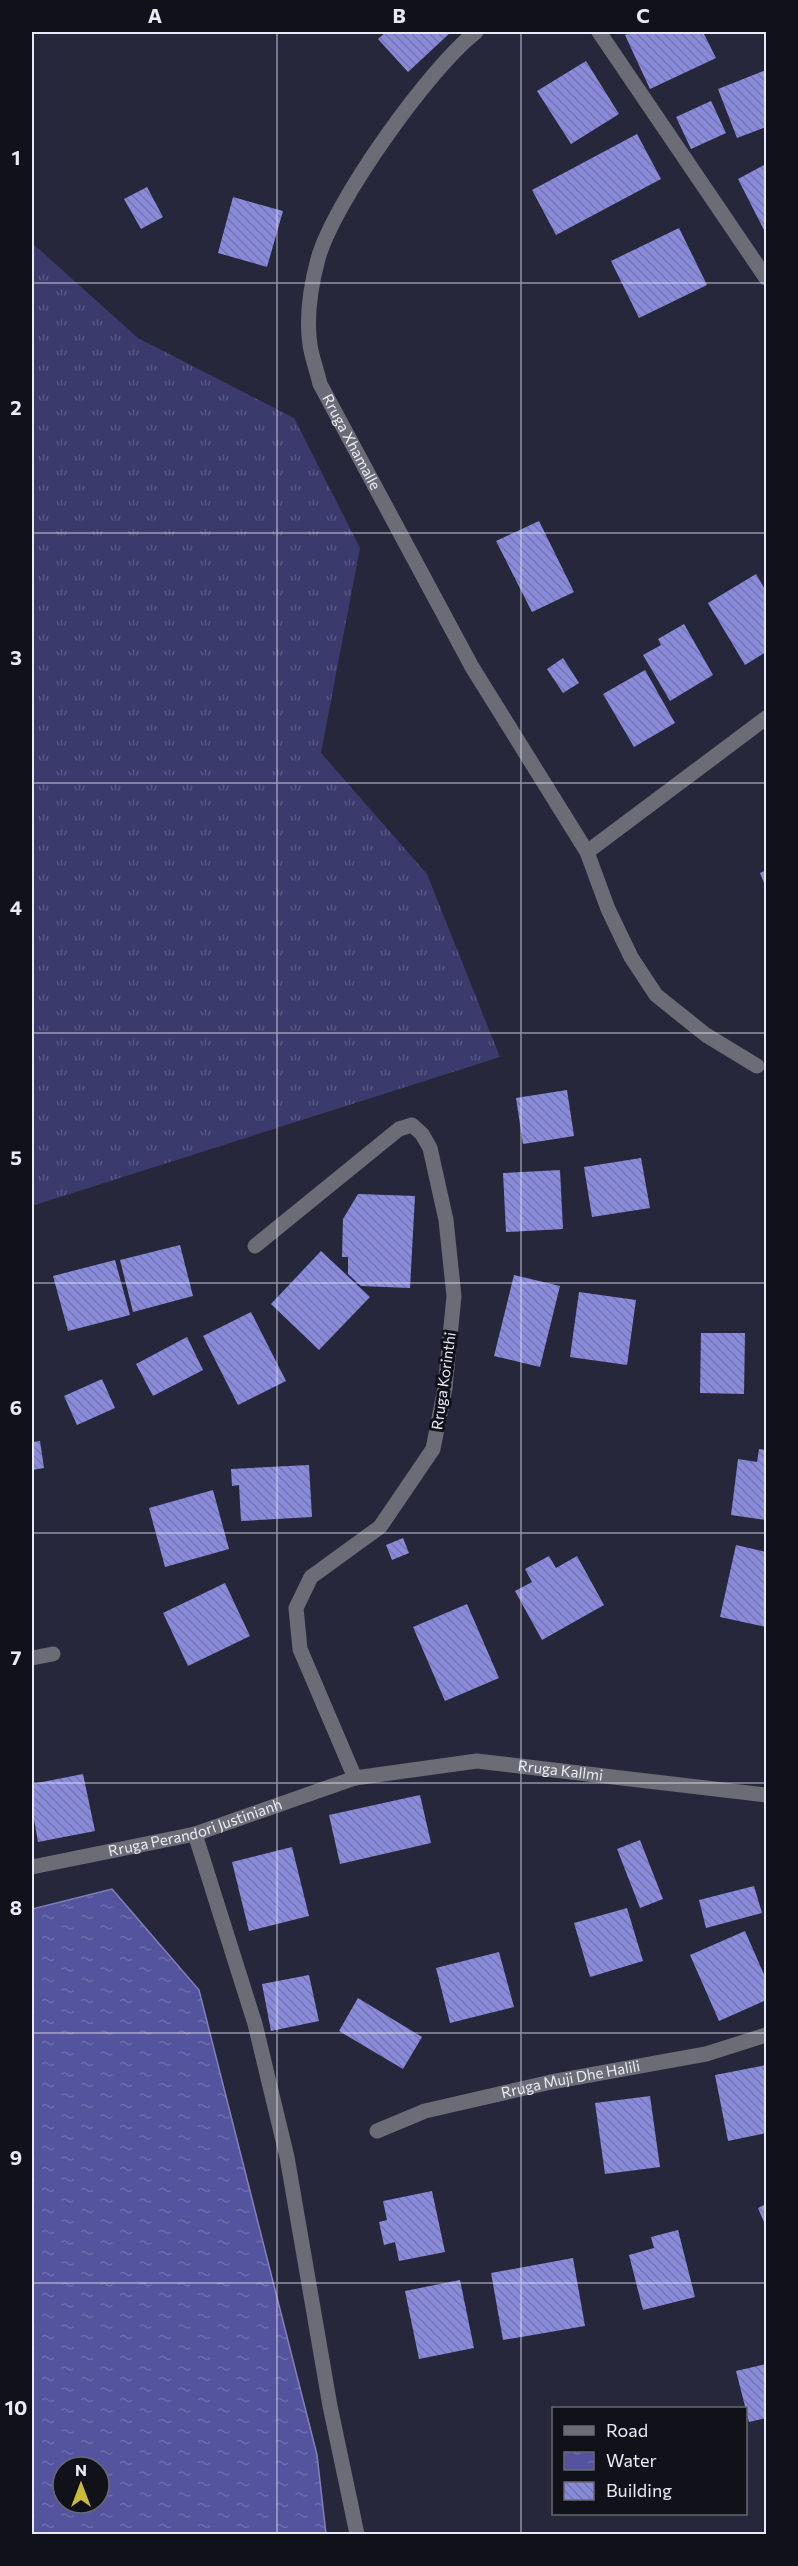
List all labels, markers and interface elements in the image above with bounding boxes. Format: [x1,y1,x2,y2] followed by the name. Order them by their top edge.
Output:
[148,3,162,27] text: A
[392,3,406,27] text: B
[636,3,650,27] text: C
[11,145,21,169] text: 1
[319,391,385,493] street label: Rruga Xhamalle
[10,395,22,419] text: 2
[10,645,22,669] text: 3
[10,895,22,919] text: 4
[10,1145,22,1169] text: 5
[427,1331,459,1431] street label: Rruga Korinthi
[10,1395,22,1419] text: 6
[11,1645,22,1669] text: 7
[517,1756,604,1784] street label: Rruga Kallmi
[106,1794,284,1859] street label: Rruga Perandori Justinianh
[10,1895,22,1919] text: 8
[499,2056,641,2101] street label: Rruga Muji Dhe Halili
[10,2145,22,2169] text: 9
[5,2395,27,2419] text: 10
[552,2407,747,2515] legend
[606,2419,648,2441] text: Road
[606,2449,657,2471] text: Water
[51,2455,111,2515] north arrow
[75,2460,87,2479] text: N
[606,2479,672,2501] text: Building

